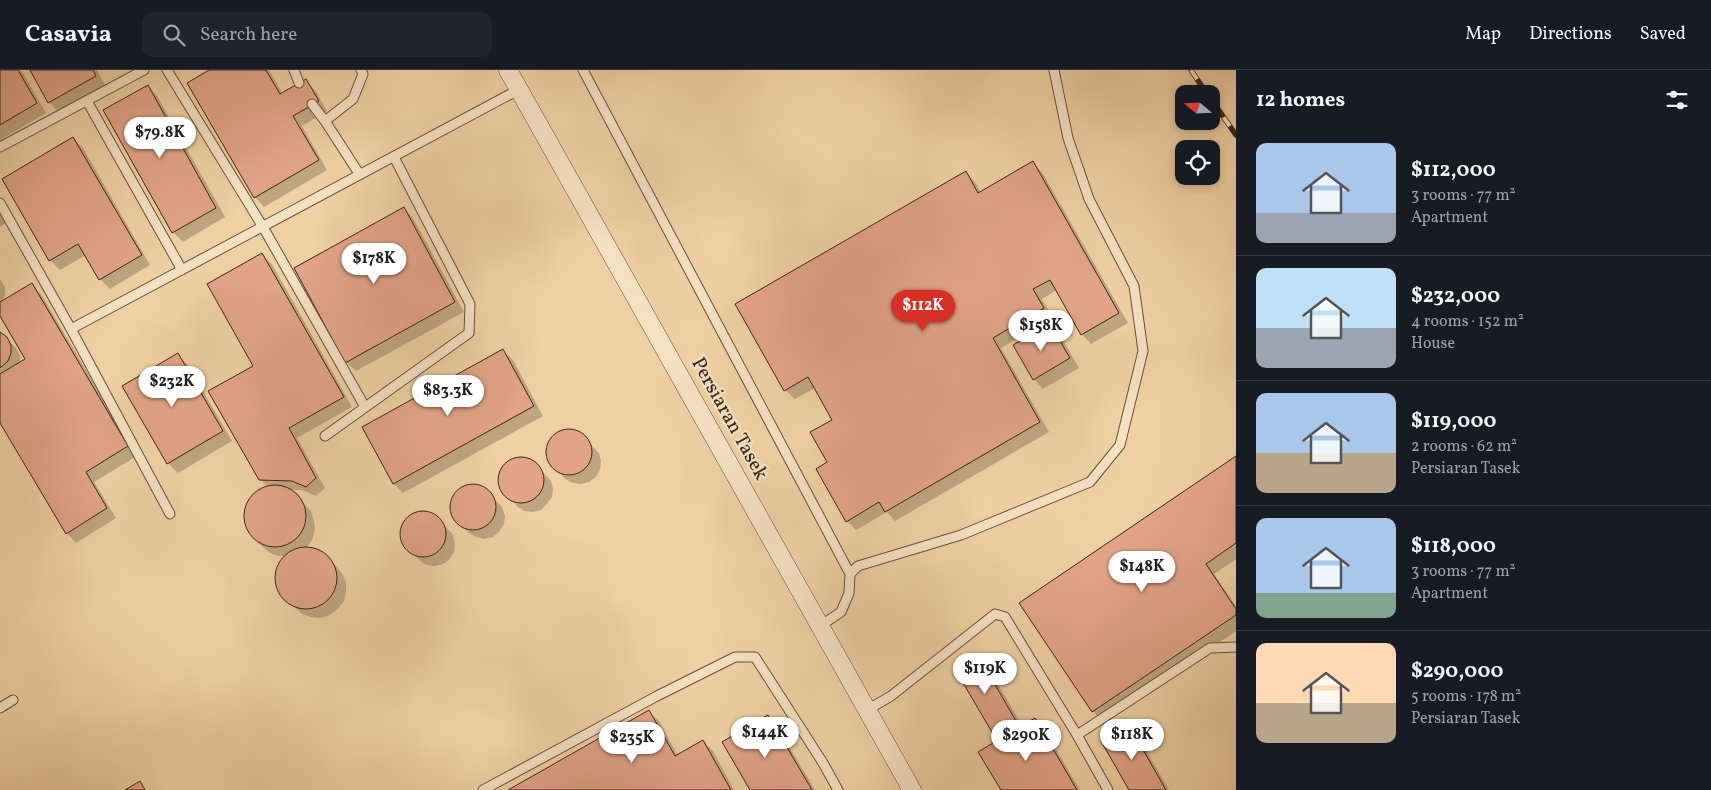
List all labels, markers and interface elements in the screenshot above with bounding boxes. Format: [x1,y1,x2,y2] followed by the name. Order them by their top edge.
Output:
[142,12,492,57] search box
[25,18,112,52] text: Casavia
[160,21,188,49] icon: search
[200,22,297,48] text: Search here
[1465,22,1501,47] text: Map
[1529,22,1612,47] text: Directions
[1640,22,1686,47] text: Saved
[1175,85,1220,130] north arrow
[1175,85,1220,185] map controls
[1256,86,1345,115] text: 12 homes
[1663,86,1691,114] icon: filters
[119,116,201,159] pin: $79.8K
[135,122,185,144] text: $79.8K
[1175,140,1220,185] button: locate
[1411,156,1496,185] text: $112,000
[1296,163,1356,223] icon: home
[1411,185,1515,207] text: 3 rooms · 77 m²
[1411,207,1488,229] text: Apartment
[339,242,409,285] pin: $178K
[352,248,396,270] text: $178K
[1411,282,1500,311] text: $232,000
[1296,288,1356,348] icon: home
[888,290,958,332] pin: $112K
[902,295,944,317] text: $112K
[1006,310,1076,352] pin: $158K
[1411,311,1524,333] text: 4 rooms · 152 m²
[1019,315,1063,337] text: $158K
[1411,333,1455,355] text: House
[684,352,774,486] street label: Persiaran Tasek
[137,366,207,408] pin: $232K
[149,371,195,393] text: $232K
[407,374,489,417] pin: $83.3K
[423,380,473,402] text: $83.3K
[1411,407,1496,436] text: $119,000
[1296,413,1356,473] icon: home
[1411,436,1517,458] text: 2 rooms · 62 m²
[1411,458,1520,480] text: Persiaran Tasek
[1411,532,1496,561] text: $118,000
[1296,538,1356,598] icon: home
[1107,550,1177,593] pin: $148K
[1119,556,1165,578] text: $148K
[1411,561,1515,583] text: 3 rooms · 77 m²
[1411,583,1488,605] text: Apartment
[950,652,1020,695] pin: $119K
[1411,657,1504,686] text: $290,000
[964,658,1006,680] text: $119K
[1296,663,1356,723] icon: home
[1411,686,1521,708] text: 5 rooms · 178 m²
[1411,708,1520,730] text: Persiaran Tasek
[730,716,800,759] pin: $144K
[1097,718,1167,761] pin: $118K
[991,720,1061,762] pin: $290K
[597,722,667,764] pin: $235K
[742,722,788,744] text: $144K
[1111,724,1153,746] text: $118K
[1002,725,1050,747] text: $290K
[610,727,654,749] text: $235K

